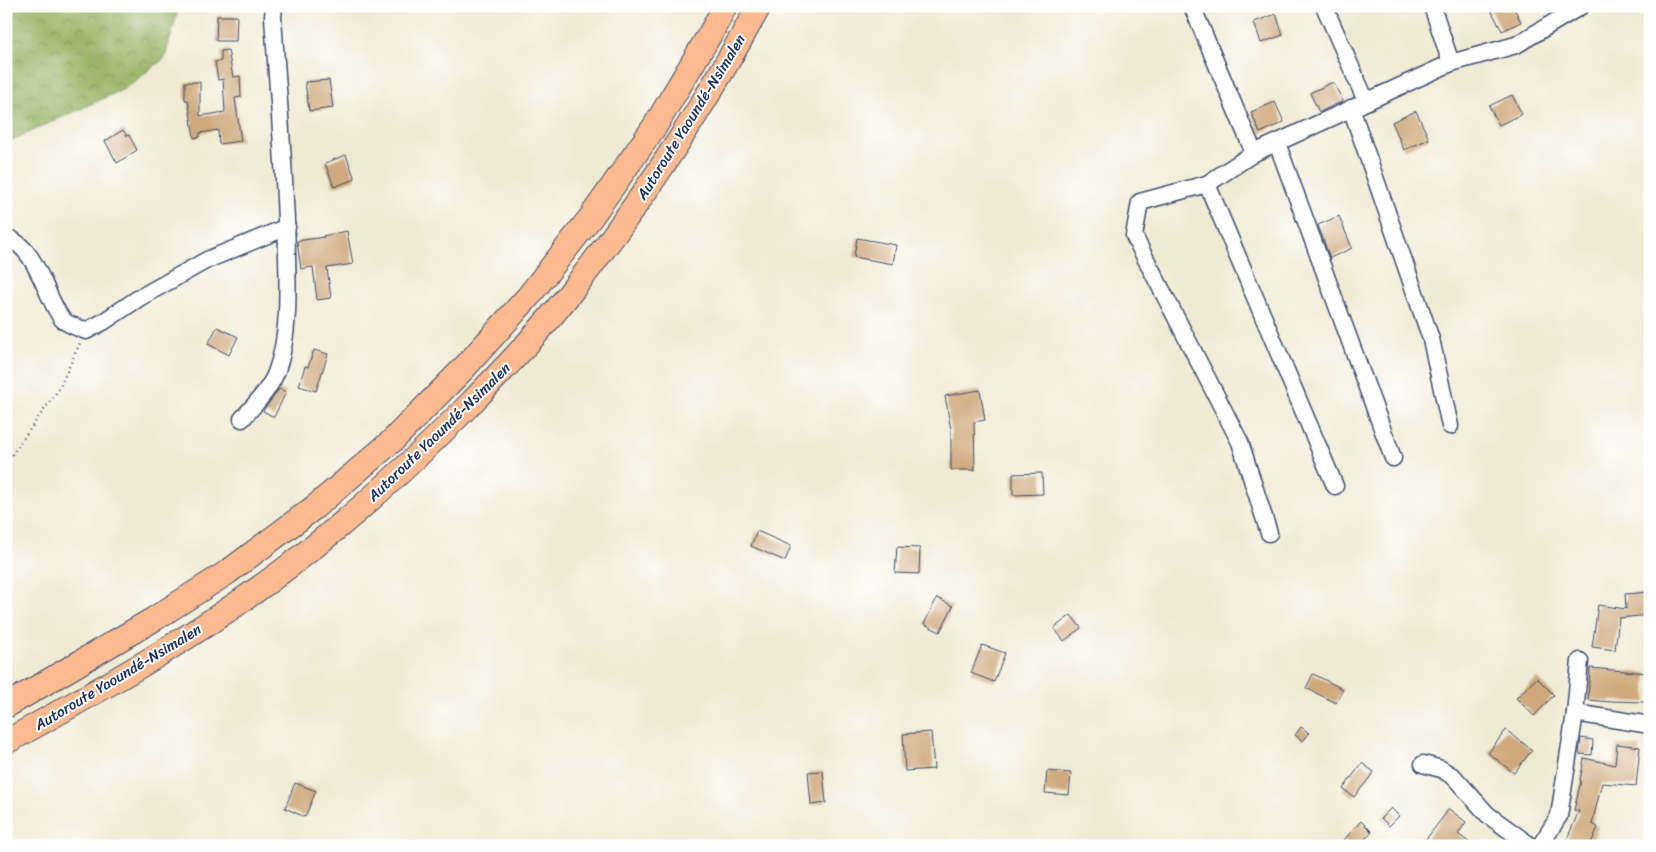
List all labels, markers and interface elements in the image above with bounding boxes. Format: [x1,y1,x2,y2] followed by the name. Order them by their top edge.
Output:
[629,29,753,206] street label: Autoroute Yaoundé-Nsimalen
[360,356,517,508] street label: Autoroute Yaoundé-Nsimalen
[28,617,207,738] street label: Autoroute Yaoundé-Nsimalen

